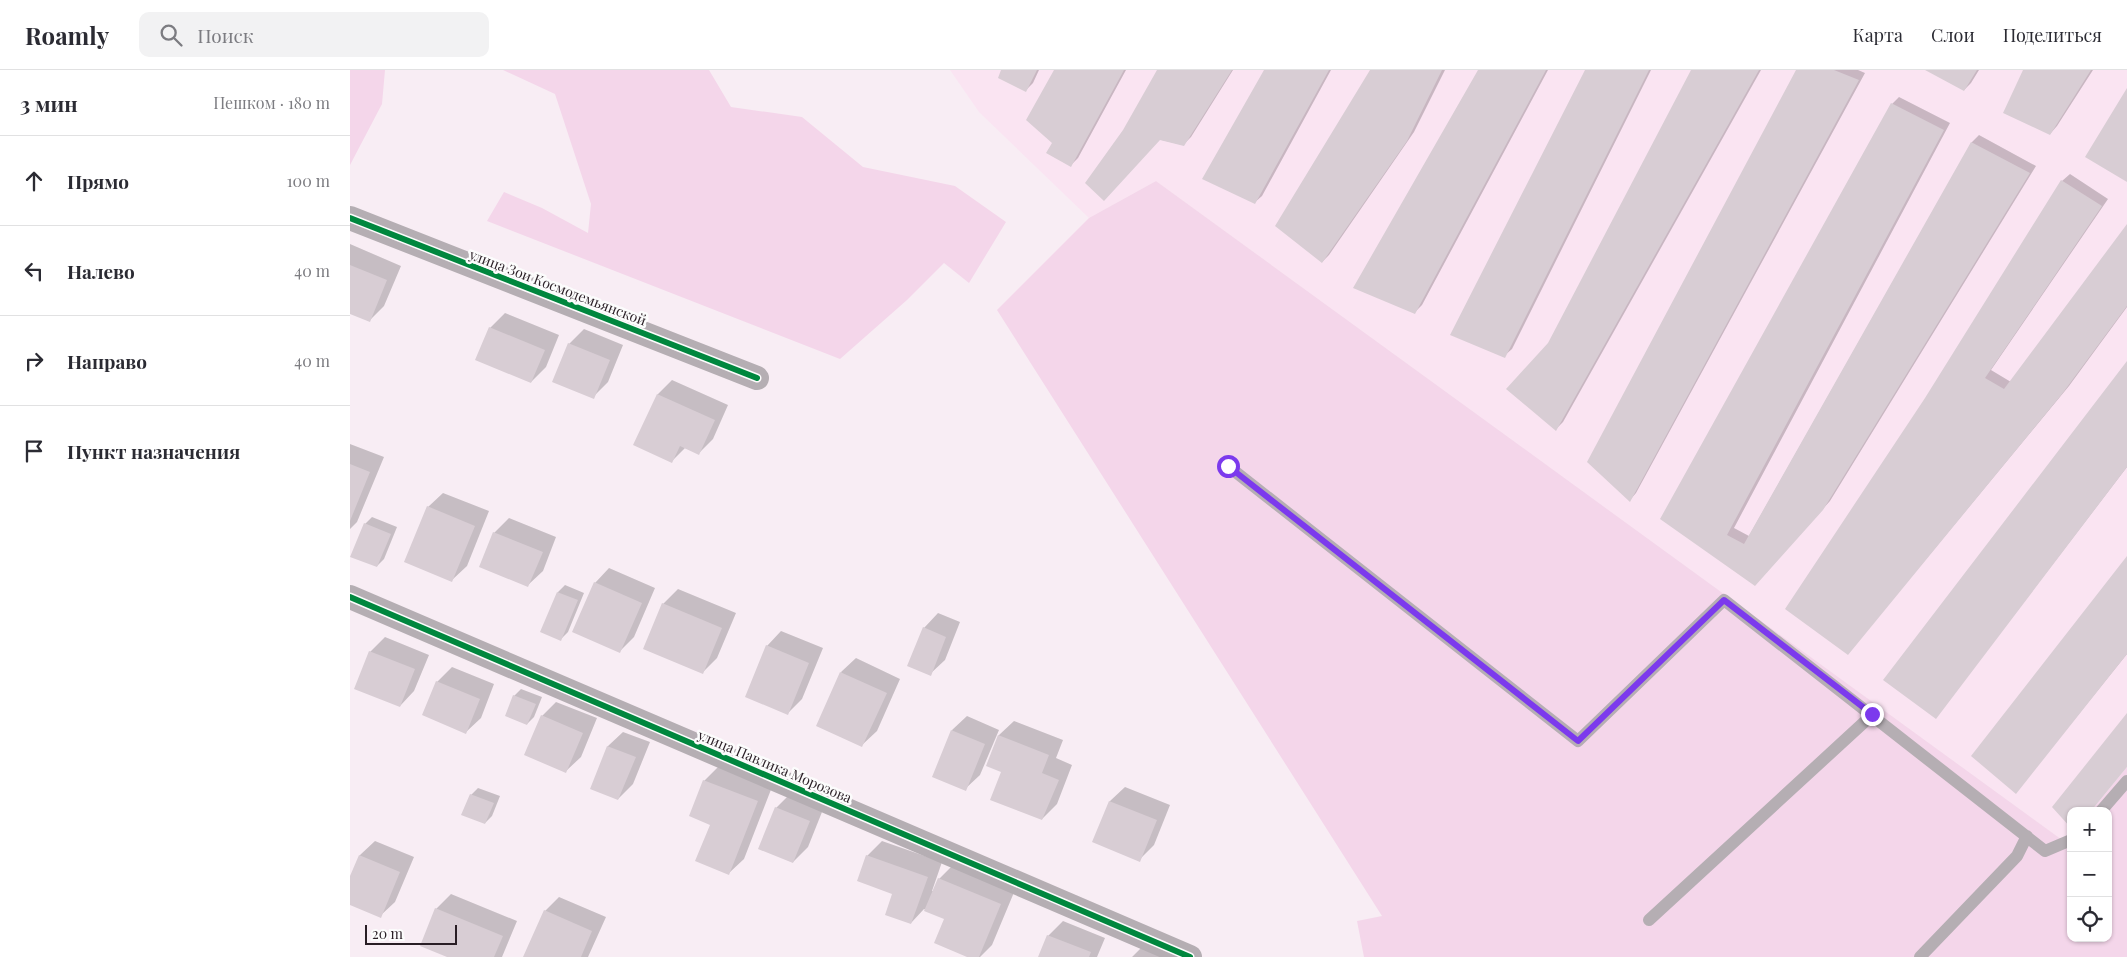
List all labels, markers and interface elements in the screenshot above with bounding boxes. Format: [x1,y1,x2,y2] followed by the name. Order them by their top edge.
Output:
[139,12,489,57] search box
[25,19,109,51] text: Roamly
[157,21,185,49] icon: search
[197,22,254,48] text: Поиск
[1852,23,1903,47] text: Карта
[1931,23,1975,47] text: Слои
[2003,23,2102,47] text: Поделиться
[20,89,78,117] text: 3 мин
[213,92,330,113] text: Пешком · 180 m
[20,167,48,195] icon: ahead
[67,168,129,194] text: Прямо
[287,170,330,191] text: 100 m
[466,244,649,330] street label: улица Зои Космодемьянской
[20,257,48,285] icon: left
[67,258,135,284] text: Налево
[294,260,330,281] text: 40 m
[20,347,48,375] icon: right
[67,348,147,374] text: Направо
[294,350,330,371] text: 40 m
[20,437,48,465] icon: arrive
[67,438,240,464] text: Пункт назначения
[1217,455,1240,478] route start
[1861,703,1884,726] route end
[694,725,855,807] street label: улица Павлика Морозова
[2067,807,2112,942] map controls
[2067,807,2112,852] button: +
[2067,852,2112,897] button: −
[2067,897,2112,942] button: locate
[365,922,458,945] scale bar
[372,924,403,943] text: 20 m

